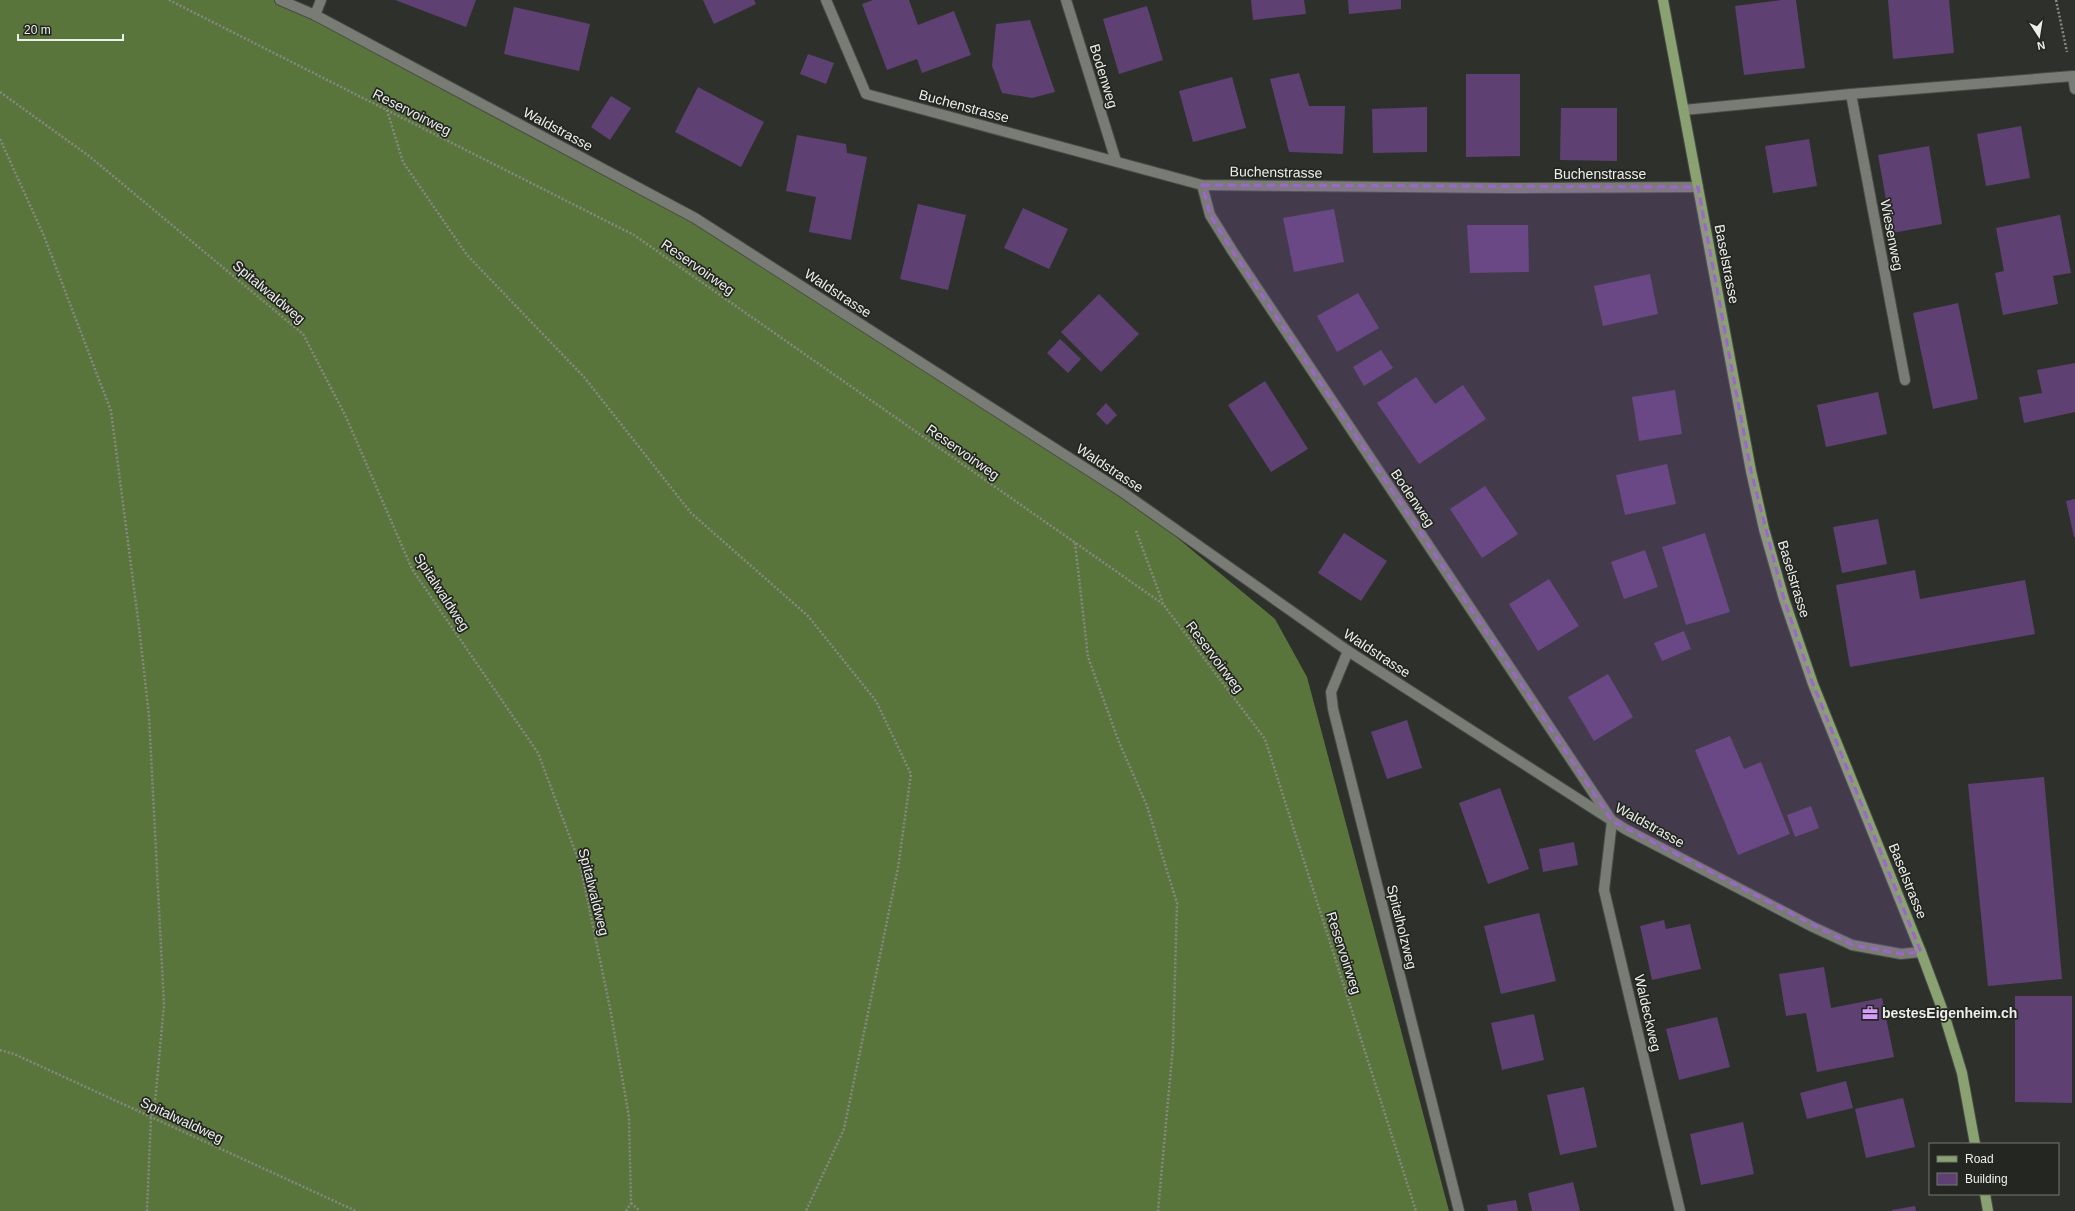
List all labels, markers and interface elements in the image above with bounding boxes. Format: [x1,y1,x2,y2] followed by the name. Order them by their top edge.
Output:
[18,16,123,42] scale bar
[2019,16,2059,56] north arrow
[24,23,51,37] text: 20 m
[2036,39,2046,52] text: N
[1087,42,1121,110] street label: Bodenweg
[370,85,454,139] street label: Reservoirweg
[917,86,1011,126] street label: Buchenstrasse
[520,104,596,154] street label: Waldstrasse
[1230,163,1323,181] street label: Buchenstrasse
[1554,166,1647,182] street label: Buchenstrasse
[1877,198,1907,272] street label: Wiesenweg
[1711,223,1743,305] street label: Baselstrasse
[658,236,738,298] street label: Reservoirweg
[230,257,308,327] street label: Spitalwaldweg
[802,265,875,321] street label: Waldstrasse
[923,421,1003,483] street label: Reservoirweg
[1074,440,1147,496] street label: Waldstrasse
[1388,466,1438,530] street label: Bodenweg
[1775,538,1813,620] street label: Baselstrasse
[411,550,473,634] street label: Spitalwaldweg
[1183,618,1247,696] street label: Reservoirweg
[1341,625,1414,681] street label: Waldstrasse
[1613,799,1688,851] street label: Waldstrasse
[1886,841,1931,921] street label: Baselstrasse
[575,847,613,937] street label: Spitalwaldweg
[1384,883,1420,971] street label: Spitalholzweg
[1323,910,1365,996] street label: Reservoirweg
[1631,973,1665,1053] street label: Waldeckweg
[1861,1004,1879,1022] office icon: bestesEigenheim.ch
[1882,1005,2017,1021] place label: bestesEigenheim.ch
[138,1094,226,1146] street label: Spitalwaldweg
[1929,1143,2059,1195] legend
[1965,1152,1994,1166] text: Road
[1965,1172,2008,1186] text: Building

